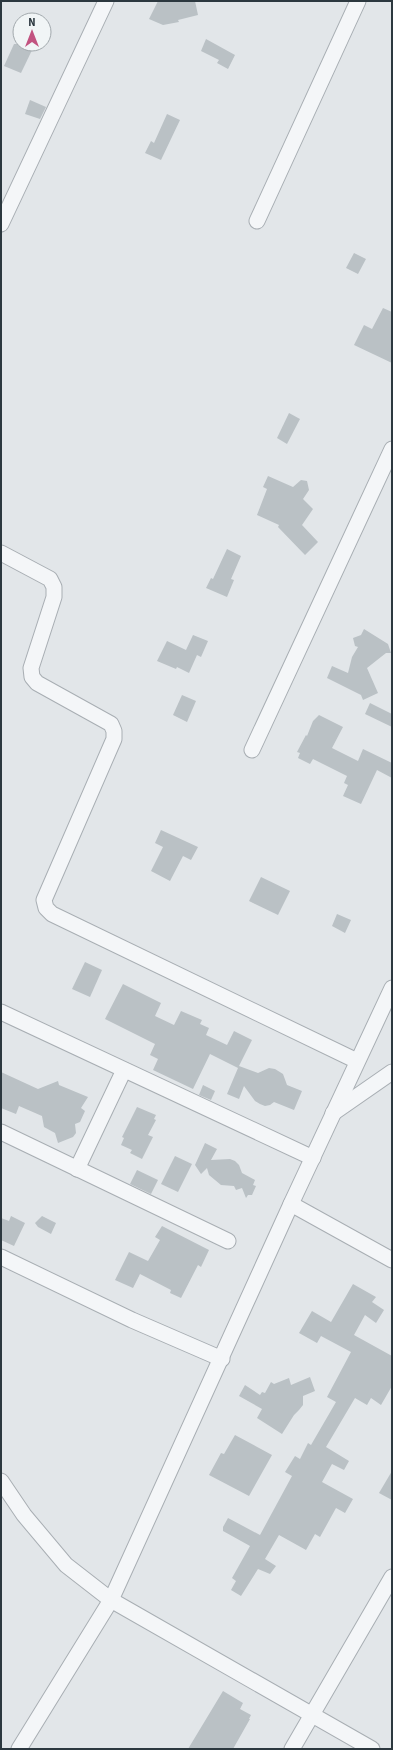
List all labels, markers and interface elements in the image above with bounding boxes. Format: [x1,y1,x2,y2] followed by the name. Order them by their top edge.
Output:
[12,12,52,52] north arrow
[28,15,36,30] text: N

